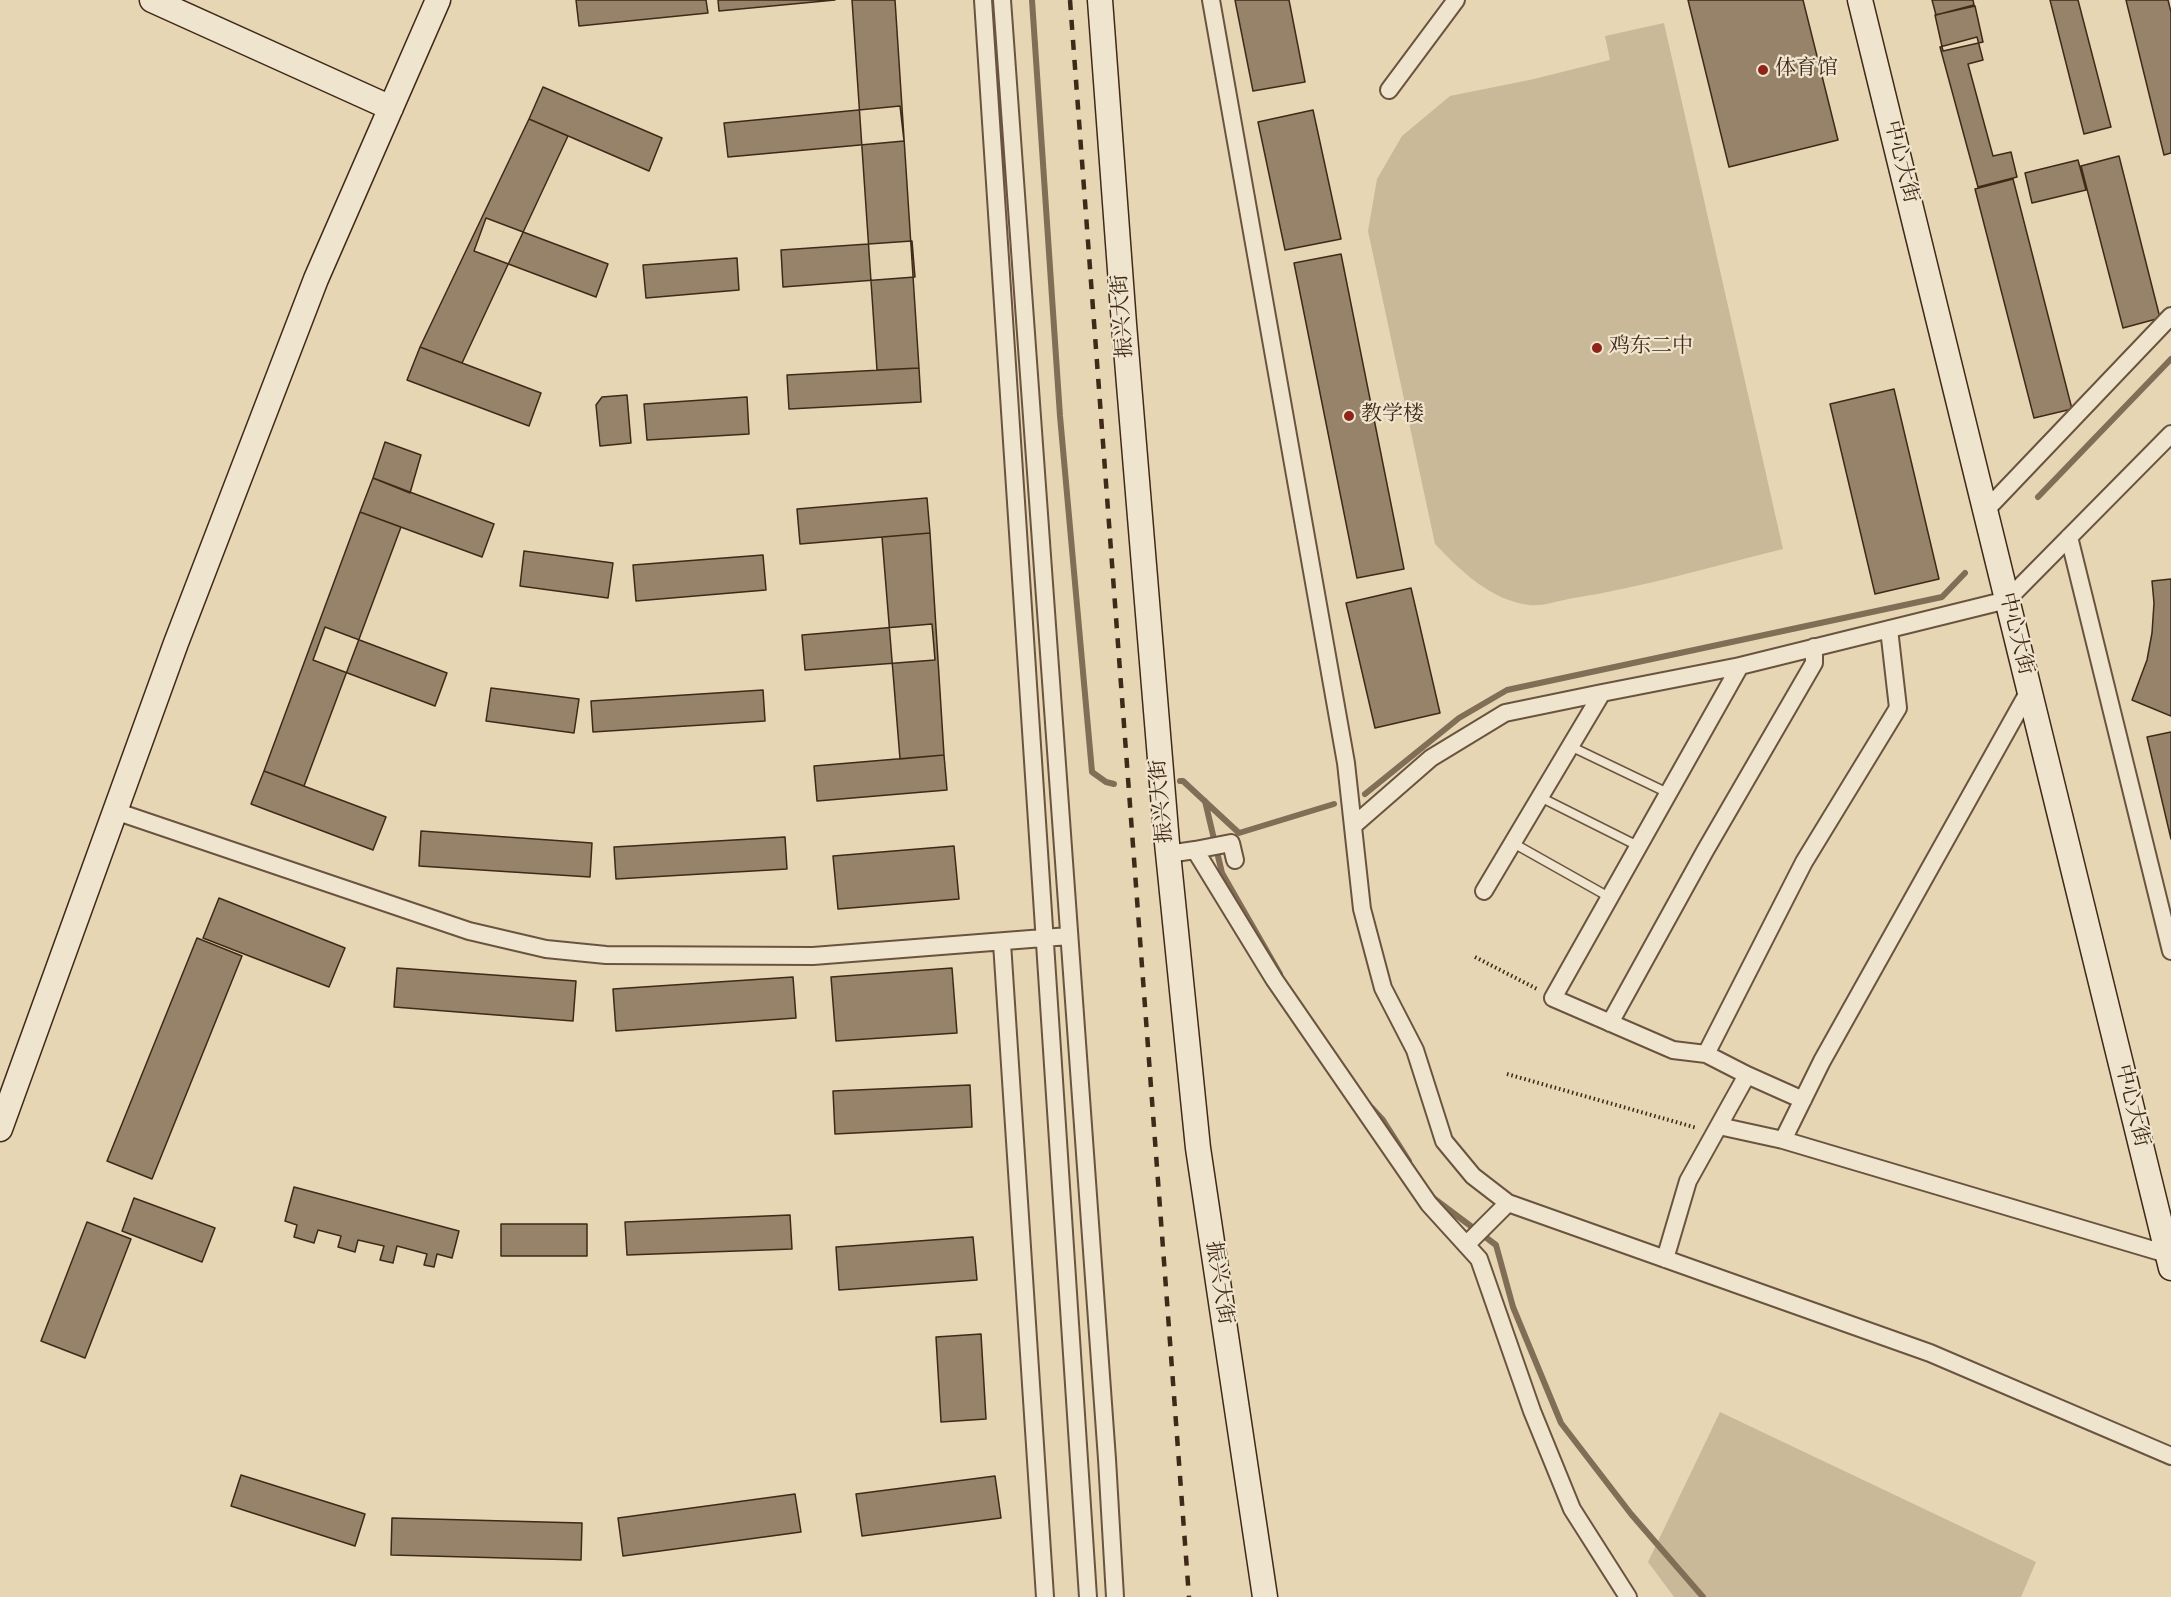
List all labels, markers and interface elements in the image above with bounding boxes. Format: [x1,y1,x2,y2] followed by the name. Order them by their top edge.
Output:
[1775,57,1838,83] place label: 体育馆
[1756,63,1770,77] marker: 体育馆
[1878,118,1922,206] street label: 中心大街
[1109,273,1139,359] street label: 振兴大街
[1609,335,1693,361] place label: 鸡东二中
[1590,341,1604,355] marker: 鸡东二中
[1361,403,1424,429] place label: 教学楼
[1342,409,1356,423] marker: 教学楼
[1993,590,2037,678] street label: 中心大街
[1147,758,1179,844] street label: 振兴大街
[2109,1062,2153,1150] street label: 中心大街
[1199,1240,1237,1326] street label: 振兴大街

